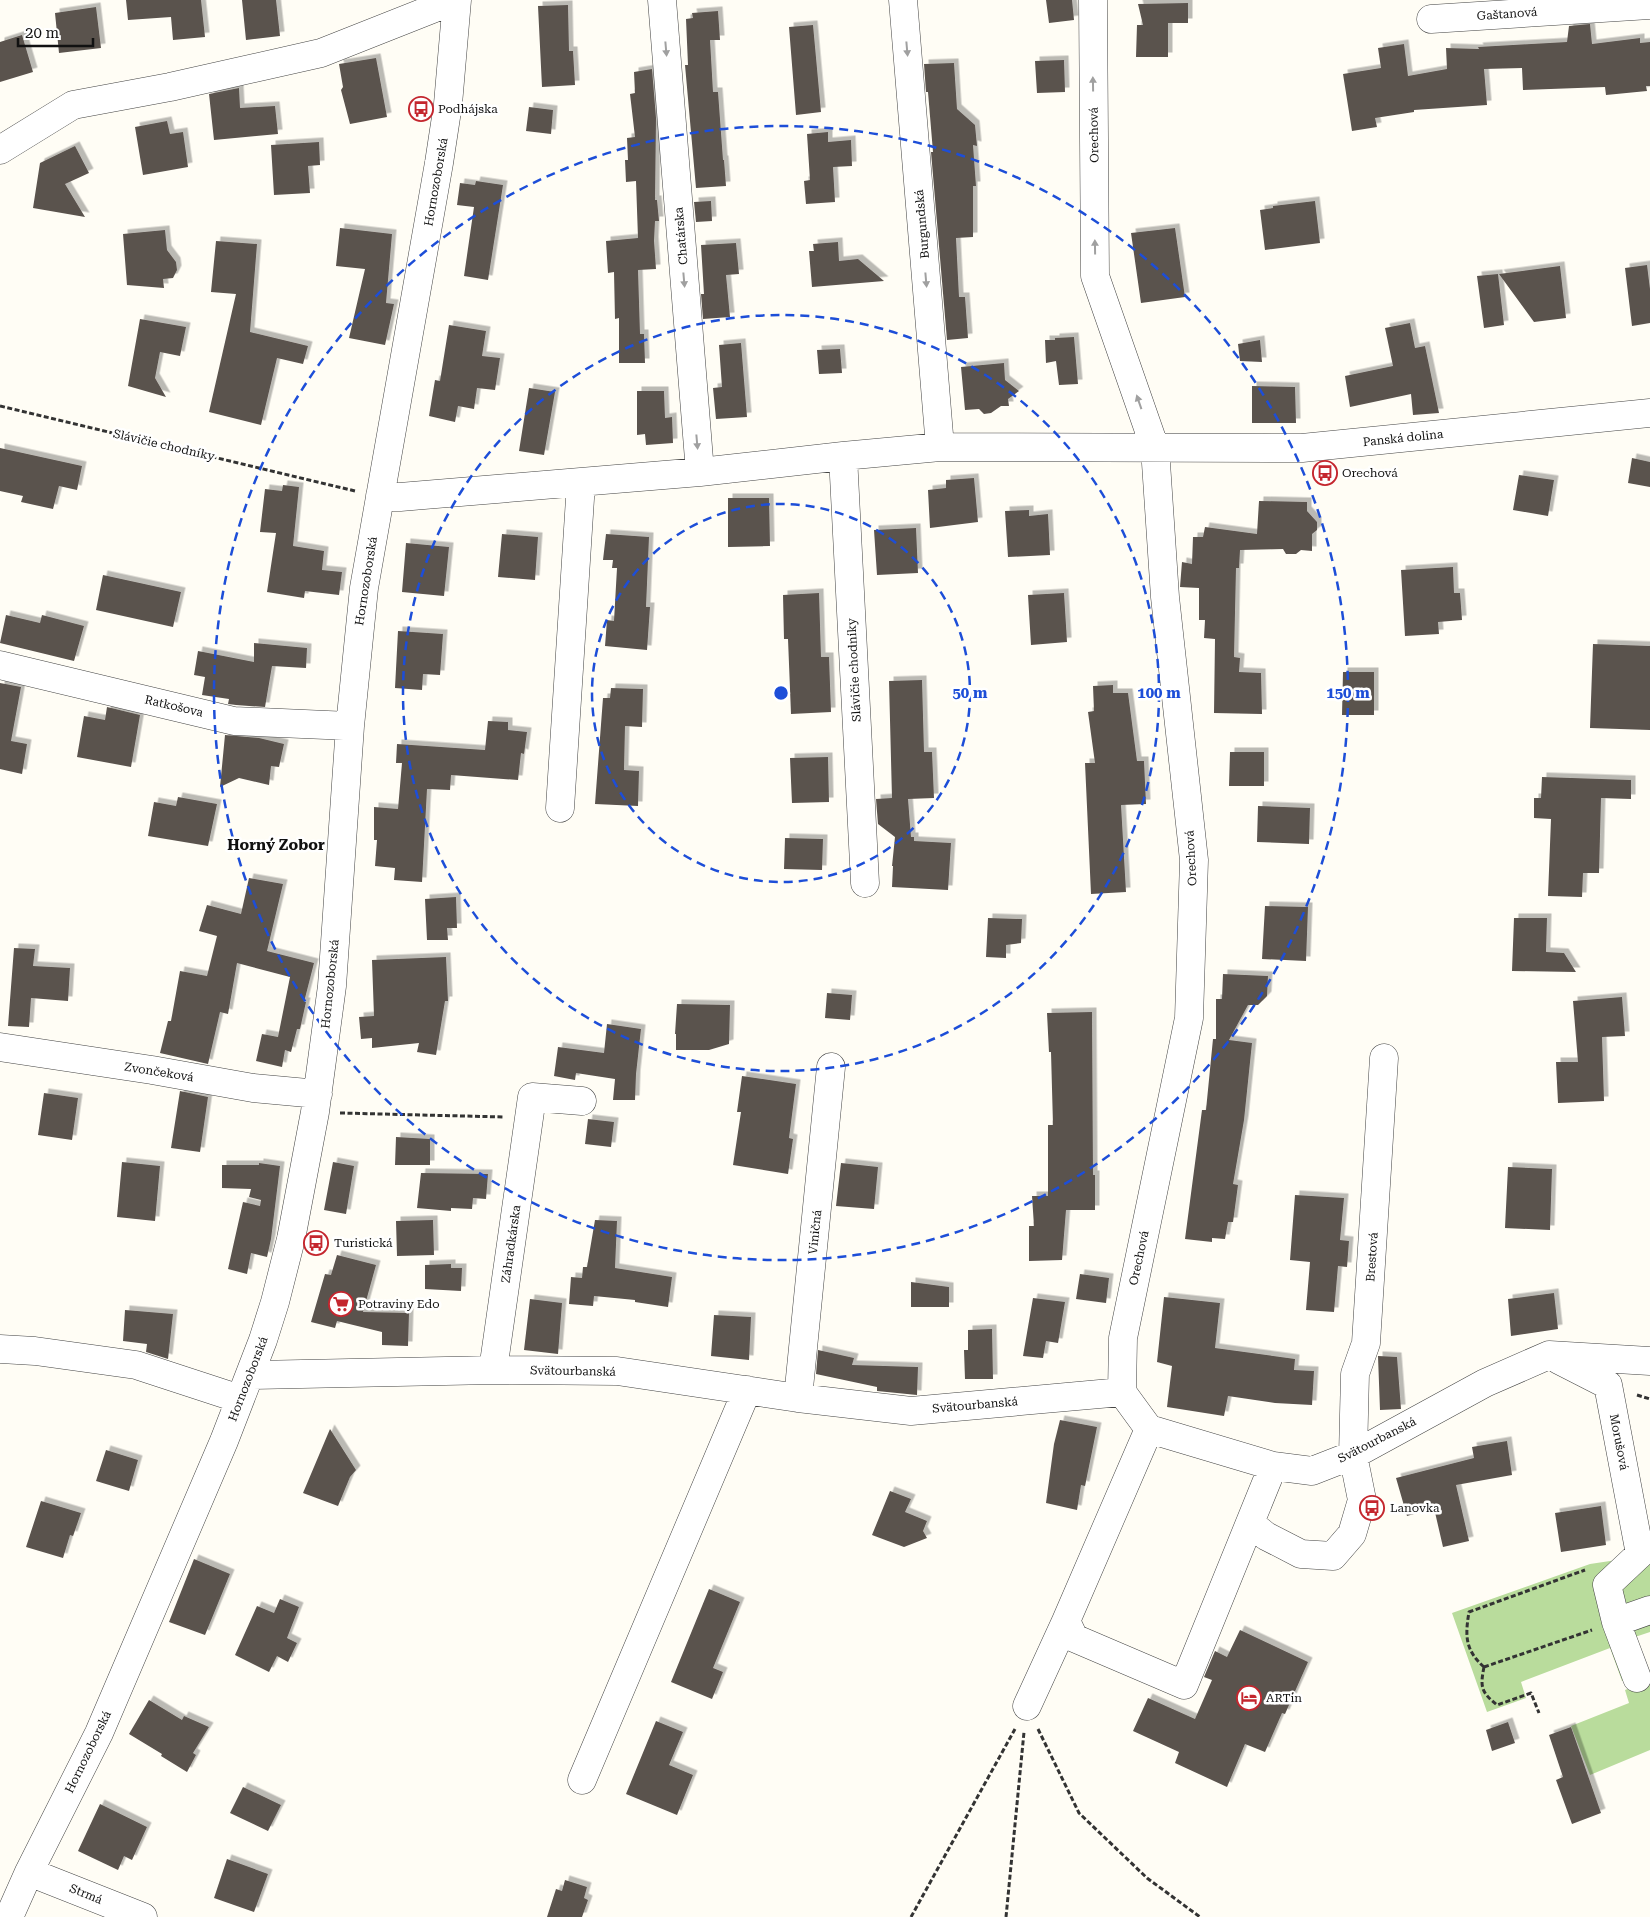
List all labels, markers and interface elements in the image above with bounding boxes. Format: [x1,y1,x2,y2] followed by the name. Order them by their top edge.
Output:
[1476,5,1538,23] street label: Gaštanová
[18,15,92,47] scale bar
[25,24,60,42] text: 20 m
[662,41,670,57] one-way arrow
[904,41,912,57] one-way arrow
[1089,76,1097,92] one-way arrow
[408,96,434,122] bus stop icon: Podhájska
[438,102,498,116] place label: Podhájska
[1087,106,1101,163] street label: Orechová
[421,136,451,227] street label: Hornozoborská
[912,188,932,259] street label: Burgundská
[671,206,691,265] street label: Chatárska
[1091,239,1099,255] one-way arrow
[681,273,689,289] one-way arrow
[922,273,930,289] one-way arrow
[1135,394,1143,409] one-way arrow
[112,426,217,464] street label: Slávičie chodníky
[1362,427,1444,449] street label: Panská dolina
[694,435,702,451] one-way arrow
[1312,460,1338,486] bus stop icon: Orechová
[1342,466,1398,480] place label: Orechová
[352,535,380,626] street label: Hornozoborská
[844,617,864,722] street label: Slávičie chodníky
[772,684,790,702] centre of rings
[952,684,988,702] text: 50 m
[1137,684,1181,702] text: 100 m
[1326,684,1370,702] text: 150 m
[143,692,205,720] street label: Ratkošova
[1183,829,1199,886] street label: Orechová
[227,836,325,854] district label: Horný Zobor
[318,938,342,1029] street label: Hornozoborská
[123,1060,195,1084] street label: Zvončeková
[499,1204,523,1284] street label: Záhradkárska
[806,1209,824,1255] street label: Viničná
[1126,1229,1152,1287] street label: Orechová
[303,1230,329,1256] bus stop icon: Turistická
[1363,1231,1381,1282] street label: Brestová
[334,1236,393,1250] place label: Turistická
[328,1291,354,1317] supermarket icon: Potraviny Edo
[358,1297,440,1311] place label: Potraviny Edo
[225,1334,271,1423] street label: Hornozoborská
[530,1363,617,1379] street label: Svätourbanská
[932,1394,1019,1416] street label: Svätourbanská
[1607,1413,1631,1472] street label: Morušová
[1336,1414,1419,1466] street label: Svätourbanská
[1359,1495,1385,1521] bus stop icon: Lanovka
[1390,1501,1440,1515] place label: Lanovka
[1236,1685,1262,1711] hotel icon: ARTin
[1266,1691,1302,1705] place label: ARTin
[62,1708,114,1795] street label: Hornozoborská
[67,1881,105,1907] street label: Strmá

